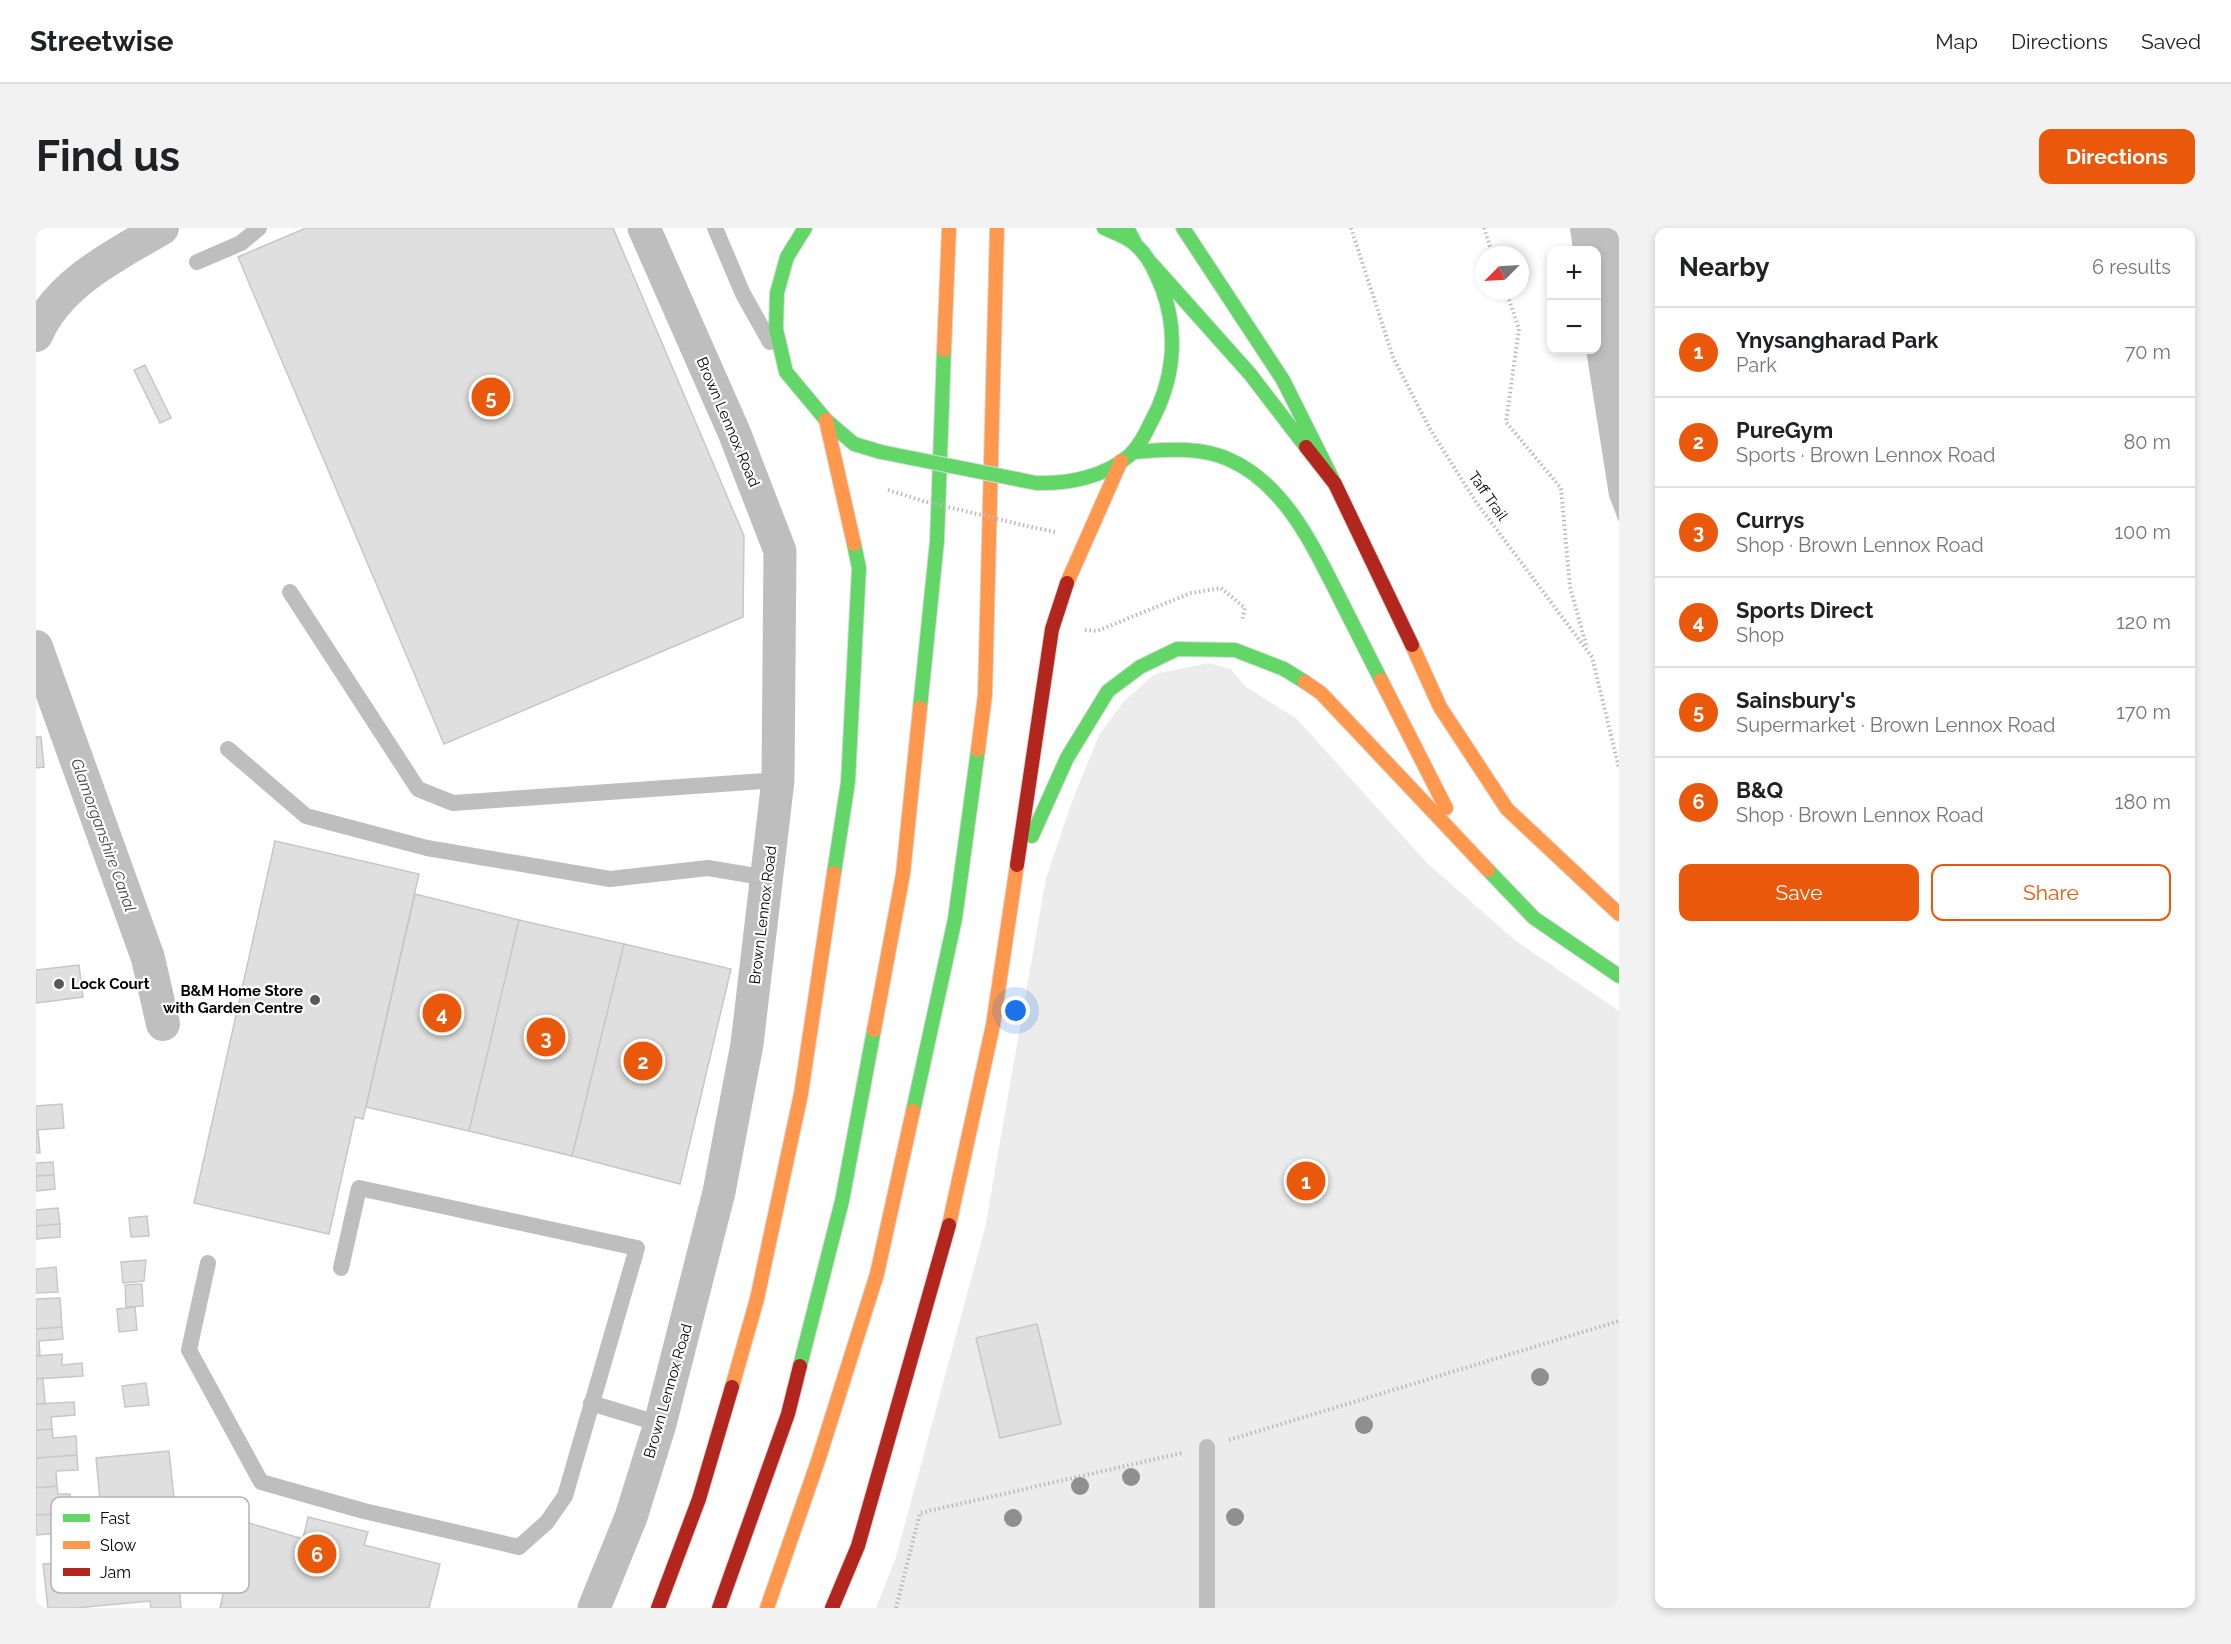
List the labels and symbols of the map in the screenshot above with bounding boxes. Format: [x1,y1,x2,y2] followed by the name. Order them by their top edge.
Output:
[1475,246,1529,300] north arrow
[693,354,763,490] street label: Brown Lennox Road
[472,374,510,420] pin: 5
[1465,468,1512,525] street label: Taff Trail
[67,756,140,914] water label: Glamorganshire Canal
[746,845,780,985] street label: Brown Lennox Road
[71,975,150,993] place label: Lock Court
[52,977,66,991] marker: Lock Court
[163,982,303,1017] place label: B&M Home Store with Garden Centre
[422,990,462,1036] pin: 4
[308,993,322,1007] marker: B&M Home Store with Garden Centre
[1001,996,1030,1025] your location
[526,1014,566,1060] pin: 3
[624,1038,662,1084] pin: 2
[1286,1158,1326,1204] pin: 1
[640,1322,696,1460] street label: Brown Lennox Road
[51,1497,249,1593] legend
[100,1509,131,1528] text: Fast
[298,1532,336,1576] pin: 6
[100,1536,136,1555] text: Slow
[100,1563,131,1582] text: Jam

